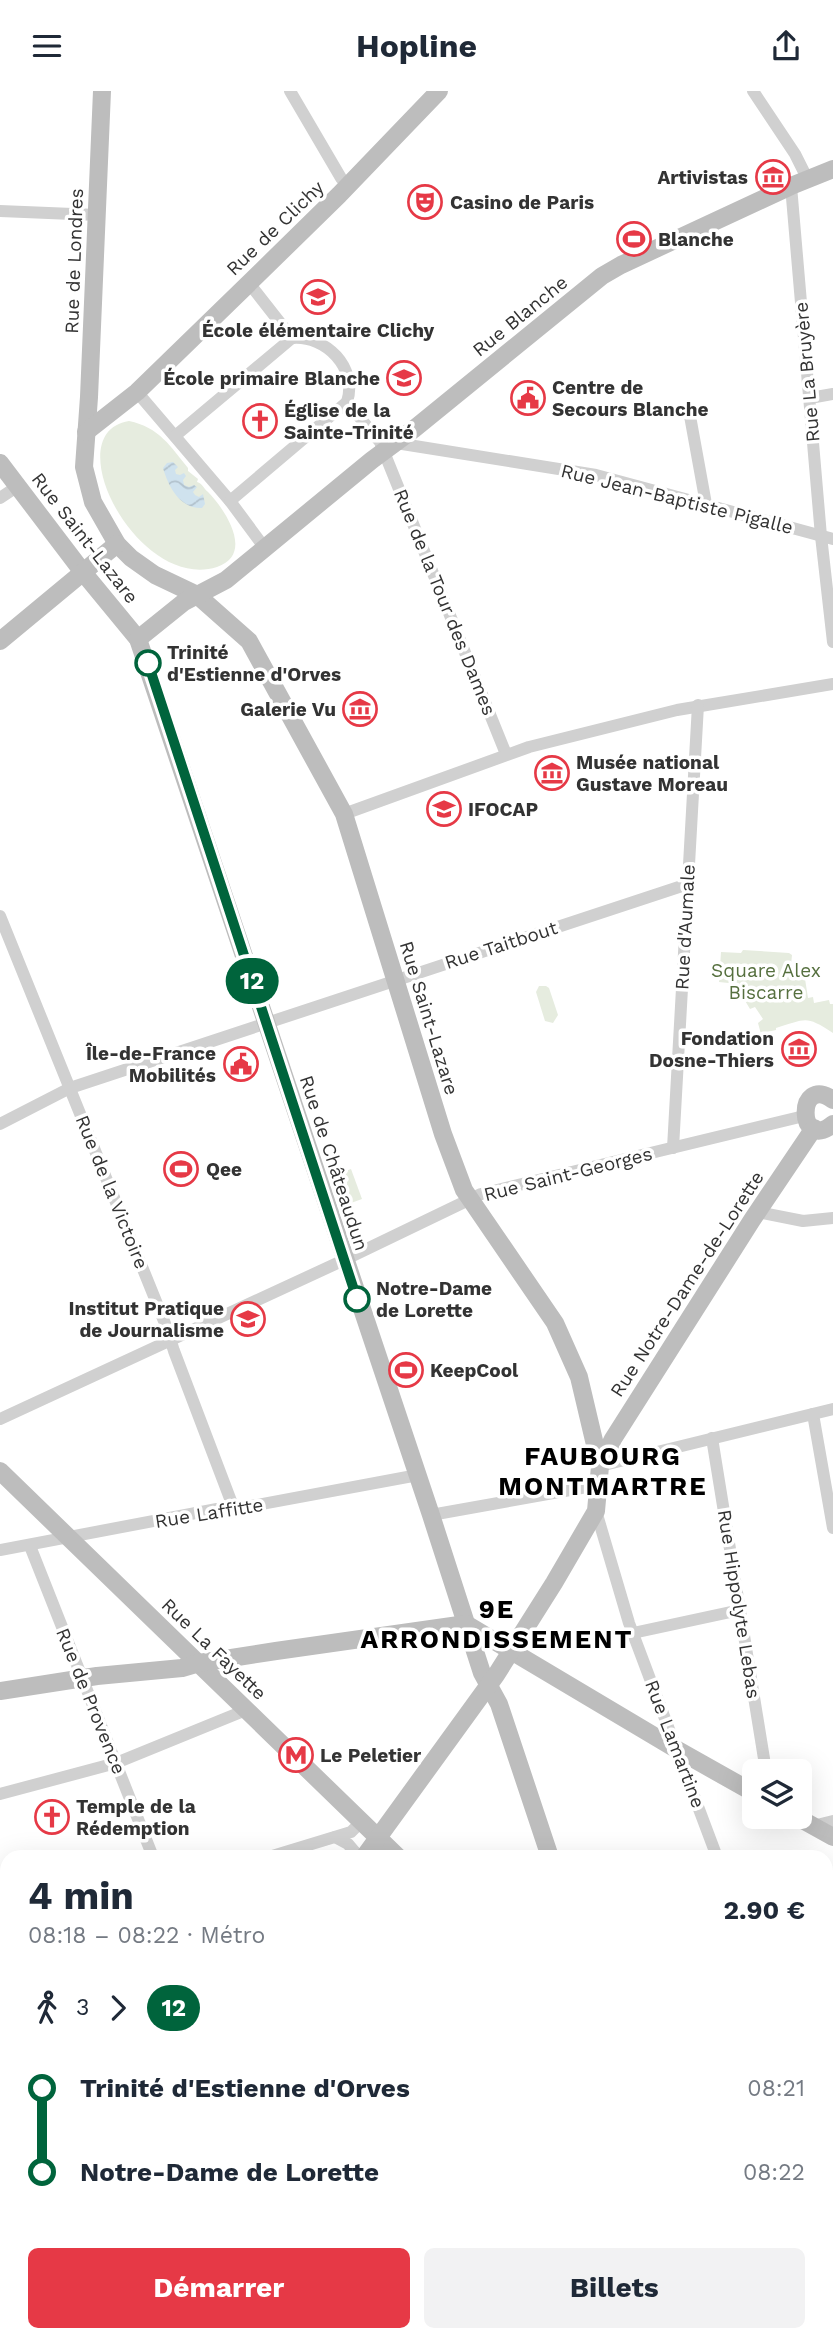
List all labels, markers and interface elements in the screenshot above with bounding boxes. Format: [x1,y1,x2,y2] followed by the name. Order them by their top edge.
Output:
[28,27,66,65] icon: menu
[356,27,477,65] text: Hopline
[767,27,805,65] icon: share
[754,158,792,196] museum icon: Artivistas
[657,166,748,189] place label: Artivistas
[221,176,329,280] street label: Rue de Clichy
[406,183,444,221] theatre icon: Casino de Paris
[60,188,88,334] street label: Rue de Londres
[450,191,594,214] place label: Casino de Paris
[615,220,653,258] sports icon: Blanche
[658,228,734,251] place label: Blanche
[468,271,572,361] street label: Rue Blanche
[299,278,337,316] school or university icon: École élémentaire Clichy
[789,301,825,443] street label: Rue La Bruyère
[202,319,435,342] place label: École élémentaire Clichy
[385,359,423,397] school or university icon: École primaire Blanche
[163,367,380,390] place label: École primaire Blanche
[552,376,708,421] place label: Centre de Secours Blanche
[509,379,547,417] public building icon: Centre de Secours Blanche
[284,399,414,444] place label: Église de la Sainte-Trinité
[241,402,279,440] church icon: Église de la Sainte-Trinité
[559,459,795,539] street label: Rue Jean-Baptiste Pigalle
[27,468,143,608] street label: Rue Saint-Lazare
[389,485,501,719] street label: Rue de la Tour des Dames
[167,641,341,686] place label: Trinité d'Estienne d'Orves
[135,650,161,676] marker: Trinité d'Estienne d'Orves
[341,690,379,728] museum icon: Galerie Vu
[240,698,336,721] place label: Galerie Vu
[576,751,728,796] place label: Musée national Gustave Moreau
[533,754,571,792] museum icon: Musée national Gustave Moreau
[425,790,463,828] school or university icon: IFOCAP
[468,798,538,821] place label: IFOCAP
[670,864,700,990] street label: Rue d'Aumale
[442,916,560,974] street label: Rue Taitbout
[395,938,463,1098] street label: Rue Saint-Lazare
[220,958,284,1004] line badge: 12
[711,959,821,1004] park label: Square Alex Biscarre
[240,967,264,995] text: 12
[649,1027,774,1072] place label: Fondation Dosne-Thiers
[780,1030,818,1068] museum icon: Fondation Dosne-Thiers
[85,1042,216,1087] place label: Île-de-France Mobilités
[222,1045,260,1083] public building icon: Île-de-France Mobilités
[295,1072,373,1254] street label: Rue de Châteaudun
[71,1112,153,1272] street label: Rue de la Victoire
[481,1142,655,1206] street label: Rue Saint-Georges
[162,1150,200,1188] sports icon: Qee
[206,1158,242,1181] place label: Qee
[605,1167,769,1401] street label: Rue Notre-Dame-de-Lorette
[376,1277,492,1322] place label: Notre-Dame de Lorette
[344,1286,370,1312] marker: Notre-Dame de Lorette
[69,1297,224,1342] place label: Institut Pratique de Journalisme
[229,1300,267,1338] school or university icon: Institut Pratique de Journalisme
[387,1351,425,1389] sports icon: KeepCool
[430,1359,519,1382] place label: KeepCool
[498,1441,708,1501] district label: FAUBOURG MONTMARTRE
[153,1493,265,1533] street label: Rue Laffitte
[713,1508,765,1700] street label: Rue Hippolyte Lebas
[157,1593,271,1705] street label: Rue La Fayette
[361,1594,633,1654] district label: 9E ARRONDISSEMENT
[51,1625,131,1777] street label: Rue de Provence
[640,1677,710,1811] street label: Rue Lamartine
[277,1736,315,1774] metro station icon: Le Peletier
[320,1744,422,1767] place label: Le Peletier
[742,1759,812,1829] map controls
[742,1759,812,1829] button: layers
[76,1795,196,1840] place label: Temple de la Rédemption
[33,1798,71,1836] church icon: Temple de la Rédemption
[28,1874,134,1918] text: 4 min
[724,1895,805,1925] text: 2.90 €
[28,1922,265,1949] text: 08:18 – 08:22 · Métro
[28,1989,66,2027] icon: walk
[99,1989,137,2027] icon: forward
[76,1994,89,2021] text: 3
[161,1994,186,2022] text: 12
[80,2073,410,2103] text: Trinité d'Estienne d'Orves
[747,2075,805,2102] text: 08:21
[80,2157,379,2187] text: Notre-Dame de Lorette
[743,2159,805,2186] text: 08:22
[28,2248,410,2328] button: Démarrer
[424,2248,805,2328] button: Billets

